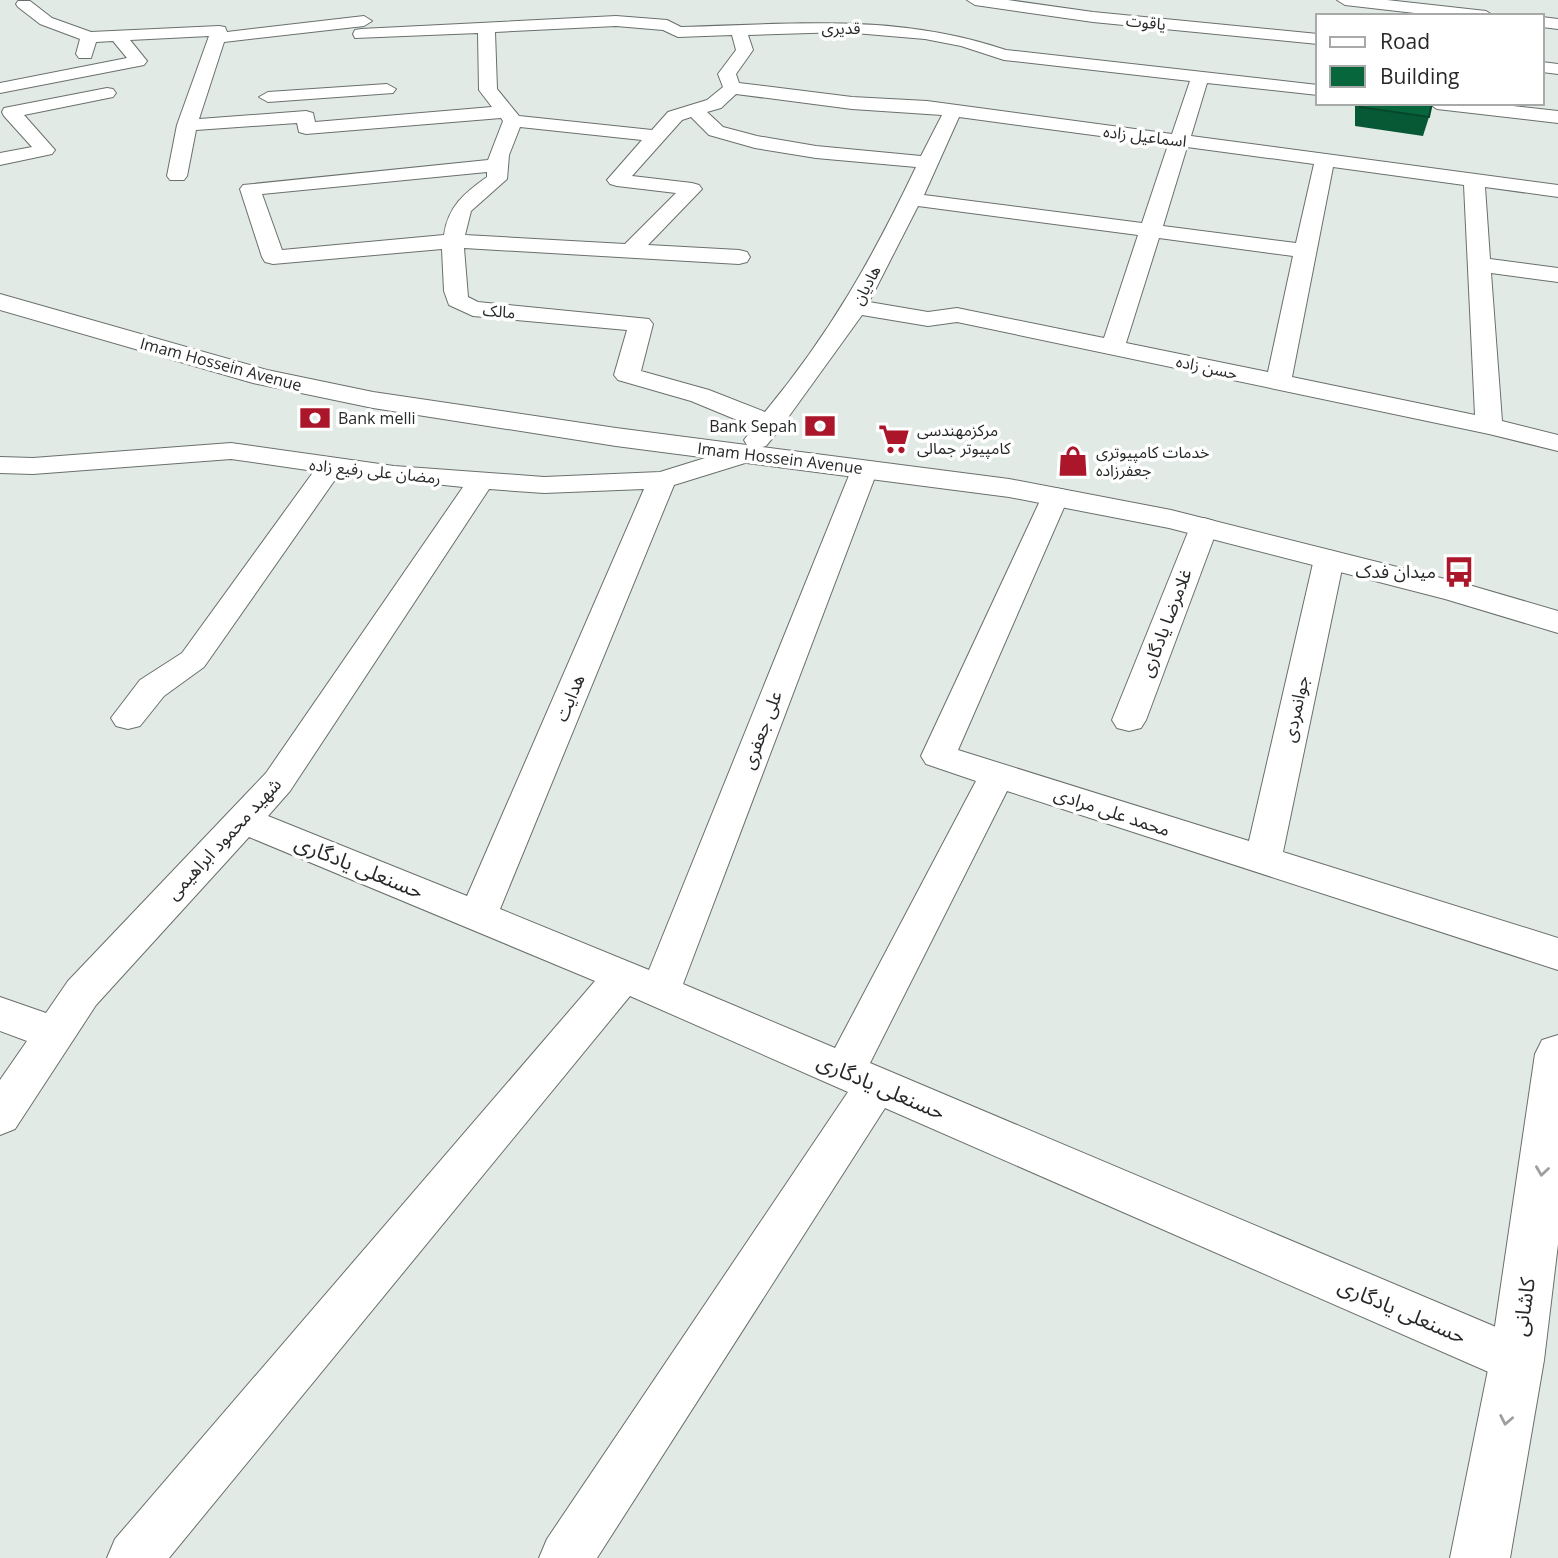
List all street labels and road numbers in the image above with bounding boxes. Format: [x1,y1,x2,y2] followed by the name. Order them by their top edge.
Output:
[1125,9,1167,35] street label: یاقوت
[822,17,860,39] street label: قدیری
[1102,120,1188,152] street label: اسماعیل زاده
[846,261,886,309] street label: هادیان
[482,299,516,323] street label: مالک
[138,332,304,396] street label: Imam Hossein Avenue
[1174,350,1240,384] street label: حسن زاده
[696,437,864,479] street label: Imam Hossein Avenue
[308,453,442,491] street label: رمضان علی رفیع زاده
[1133,565,1197,680] street label: غلامرضا یادگاری
[548,670,590,725] street label: هدایت
[1276,673,1314,744] street label: جوانمردی
[735,687,787,772] street label: علی جعفری
[161,772,286,904] street label: شهید محمود ابراهیمی
[1051,781,1173,841] street label: محمد علی مرادی
[291,828,428,905] street label: حسنعلی یادگاری
[813,1047,950,1126] street label: حسنعلی یادگاری
[1334,1271,1471,1350] street label: حسنعلی یادگاری
[1505,1276,1541,1338] street label: کاشانی

